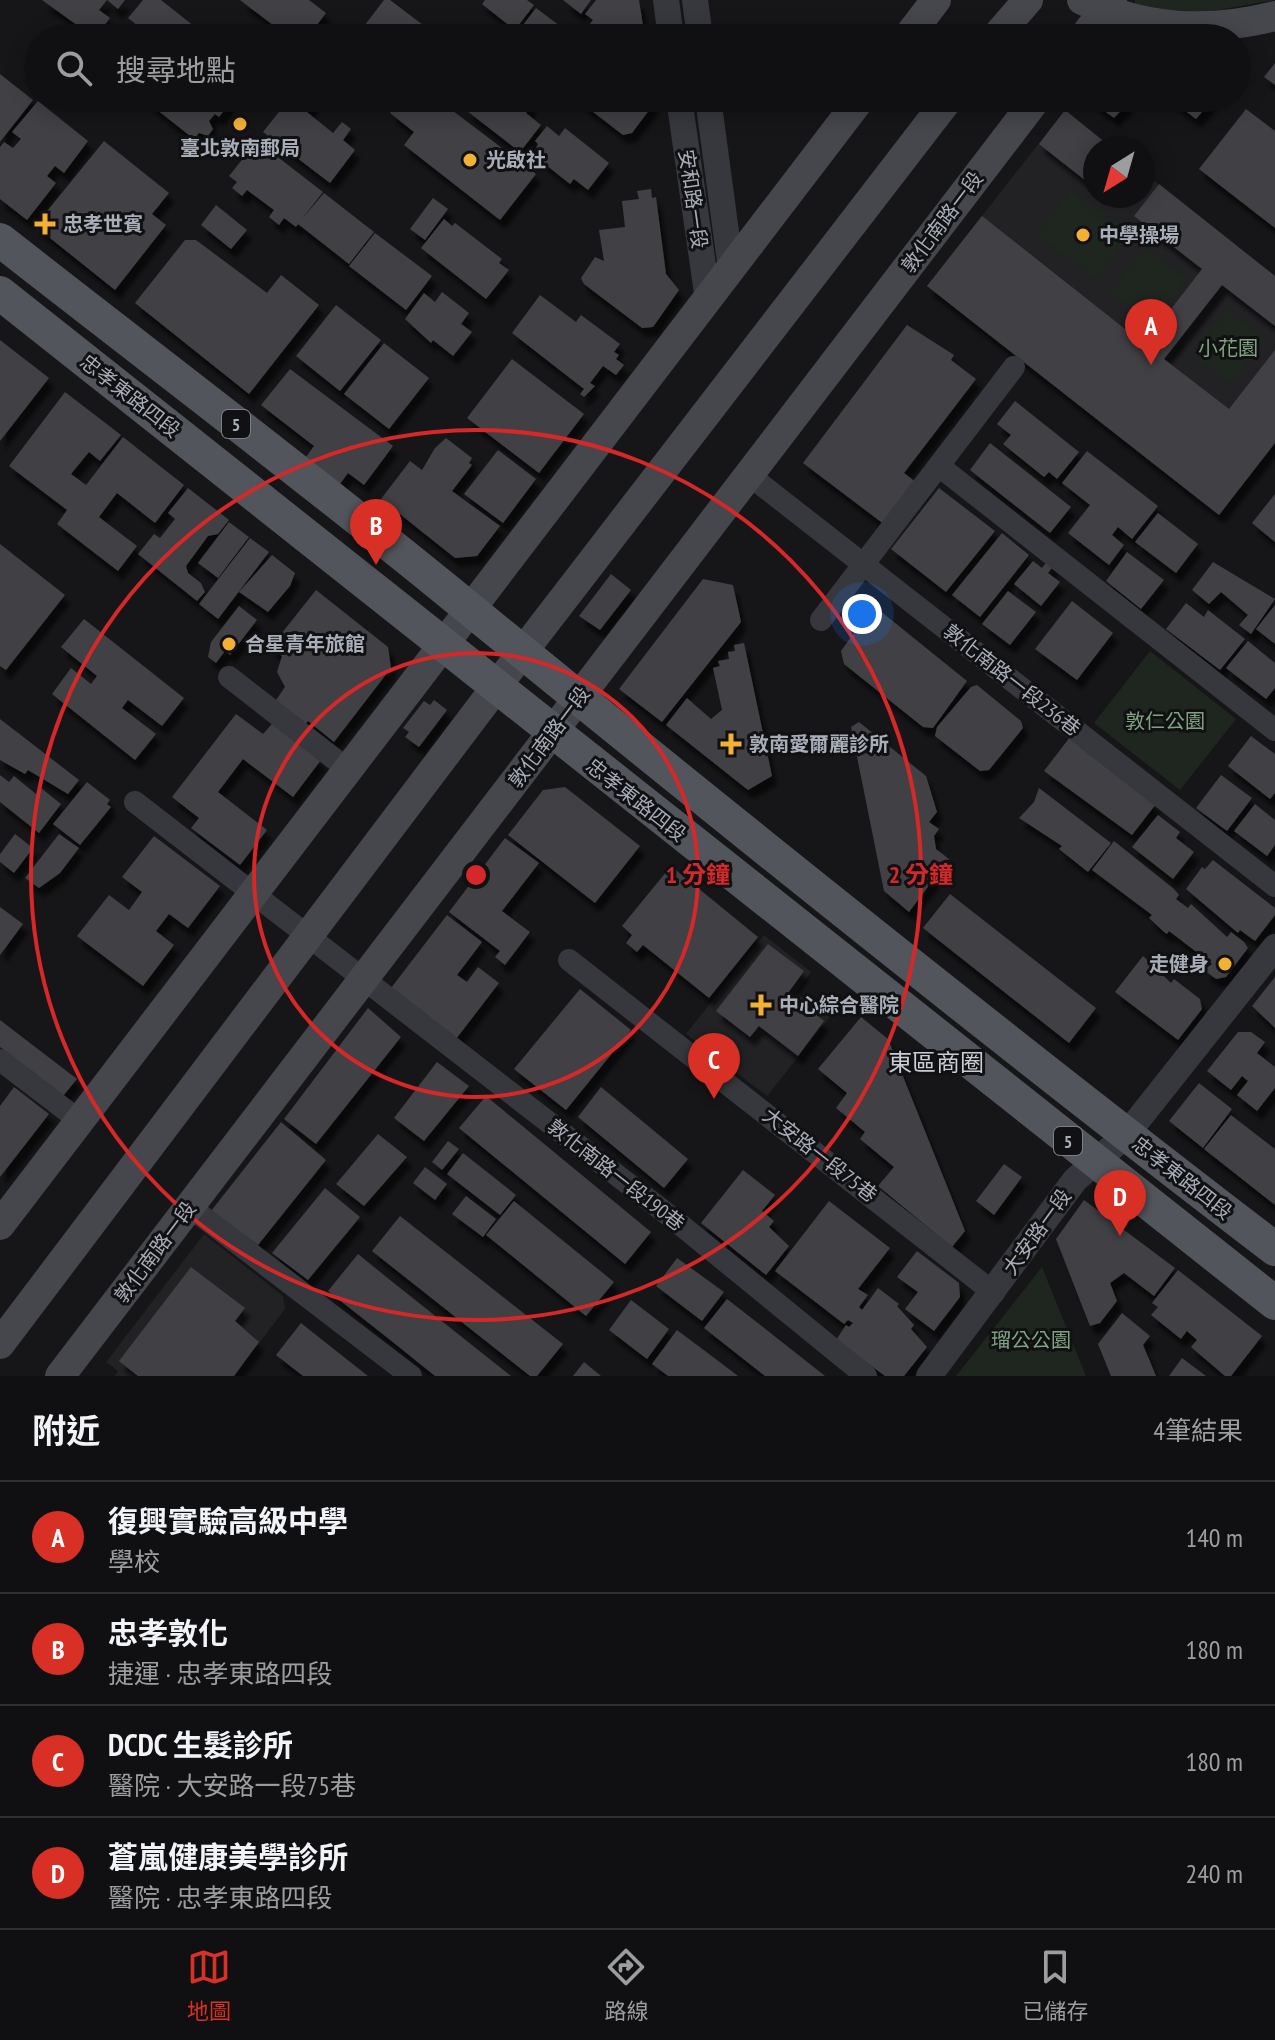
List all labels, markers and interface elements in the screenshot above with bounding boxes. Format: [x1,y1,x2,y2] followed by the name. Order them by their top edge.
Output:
[24,24,1251,112] search box
[52,46,96,90] icon: search
[116,50,236,89] text: 搜尋地點
[231,115,249,133] marker: 臺北敦南郵局
[180,135,300,161] place label: 臺北敦南郵局
[1083,136,1155,208] north arrow
[486,147,546,173] place label: 光啟社
[673,148,713,250] street label: 安和路一段
[461,151,479,169] marker: 光啟社
[896,166,988,278] street label: 敦化南路一段
[63,211,143,237] place label: 忠孝世賓
[34,213,56,235] marker: 忠孝世賓
[1099,222,1179,248] place label: 中學操場
[1074,226,1092,244] marker: 中學操場
[1125,299,1177,365] pin: A
[1198,335,1258,361] park label: 小花園
[75,349,185,443] street label: 忠孝東路四段
[222,410,250,438] road number: 5
[350,499,402,565] pin: B
[842,594,882,634] your location
[938,618,1086,742] street label: 敦化南路一段236巷
[245,631,365,657] place label: 合星青年旅館
[220,635,238,653] marker: 合星青年旅館
[503,681,595,793] street label: 敦化南路一段
[1125,708,1205,734] park label: 敦仁公園
[749,731,889,757] place label: 敦南愛爾麗診所
[720,733,742,755] marker: 敦南愛爾麗診所
[581,753,691,847] street label: 忠孝東路四段
[666,859,730,890] text: 1 分鐘
[889,859,953,890] text: 2 分鐘
[462,861,490,889] centre of rings
[1149,951,1209,977] place label: 走健身
[1216,955,1234,973] marker: 走健身
[779,992,899,1018] place label: 中心綜合醫院
[750,994,772,1016] marker: 中心綜合醫院
[688,1033,740,1099] pin: C
[888,1047,984,1078] district label: 東區商圈
[758,1102,882,1208] street label: 大安路一段75巷
[542,1113,690,1237] street label: 敦化南路一段190巷
[1054,1127,1082,1155] road number: 5
[1127,1131,1237,1225] street label: 忠孝東路四段
[1094,1170,1146,1236] pin: D
[997,1184,1077,1280] street label: 大安路一段
[109,1196,201,1308] street label: 敦化南路一段
[991,1327,1071,1353] park label: 瑠公公園
[32,1408,100,1452] text: 附近
[1153,1414,1243,1447] text: 4筆結果
[108,1501,348,1540] text: 復興實驗高級中學
[51,1521,65,1554] text: A
[1185,1521,1243,1554] text: 140 m
[108,1545,160,1578] text: 學校
[108,1613,228,1652] text: 忠孝敦化
[52,1633,64,1666] text: B
[1185,1633,1243,1666] text: 180 m
[108,1657,333,1690] text: 捷運 · 忠孝東路四段
[108,1725,293,1764] text: DCDC 生髮診所
[52,1745,64,1778] text: C
[1185,1745,1243,1778] text: 180 m
[108,1769,356,1802] text: 醫院 · 大安路一段75巷
[108,1837,348,1876] text: 蒼嵐健康美學診所
[51,1857,65,1890] text: D
[1185,1857,1243,1890] text: 240 m
[108,1881,333,1914] text: 醫院 · 忠孝東路四段
[187,1945,231,2025] tab: 地圖
[604,1945,648,2025] tab: 路線
[1022,1945,1088,2025] tab: 已儲存

